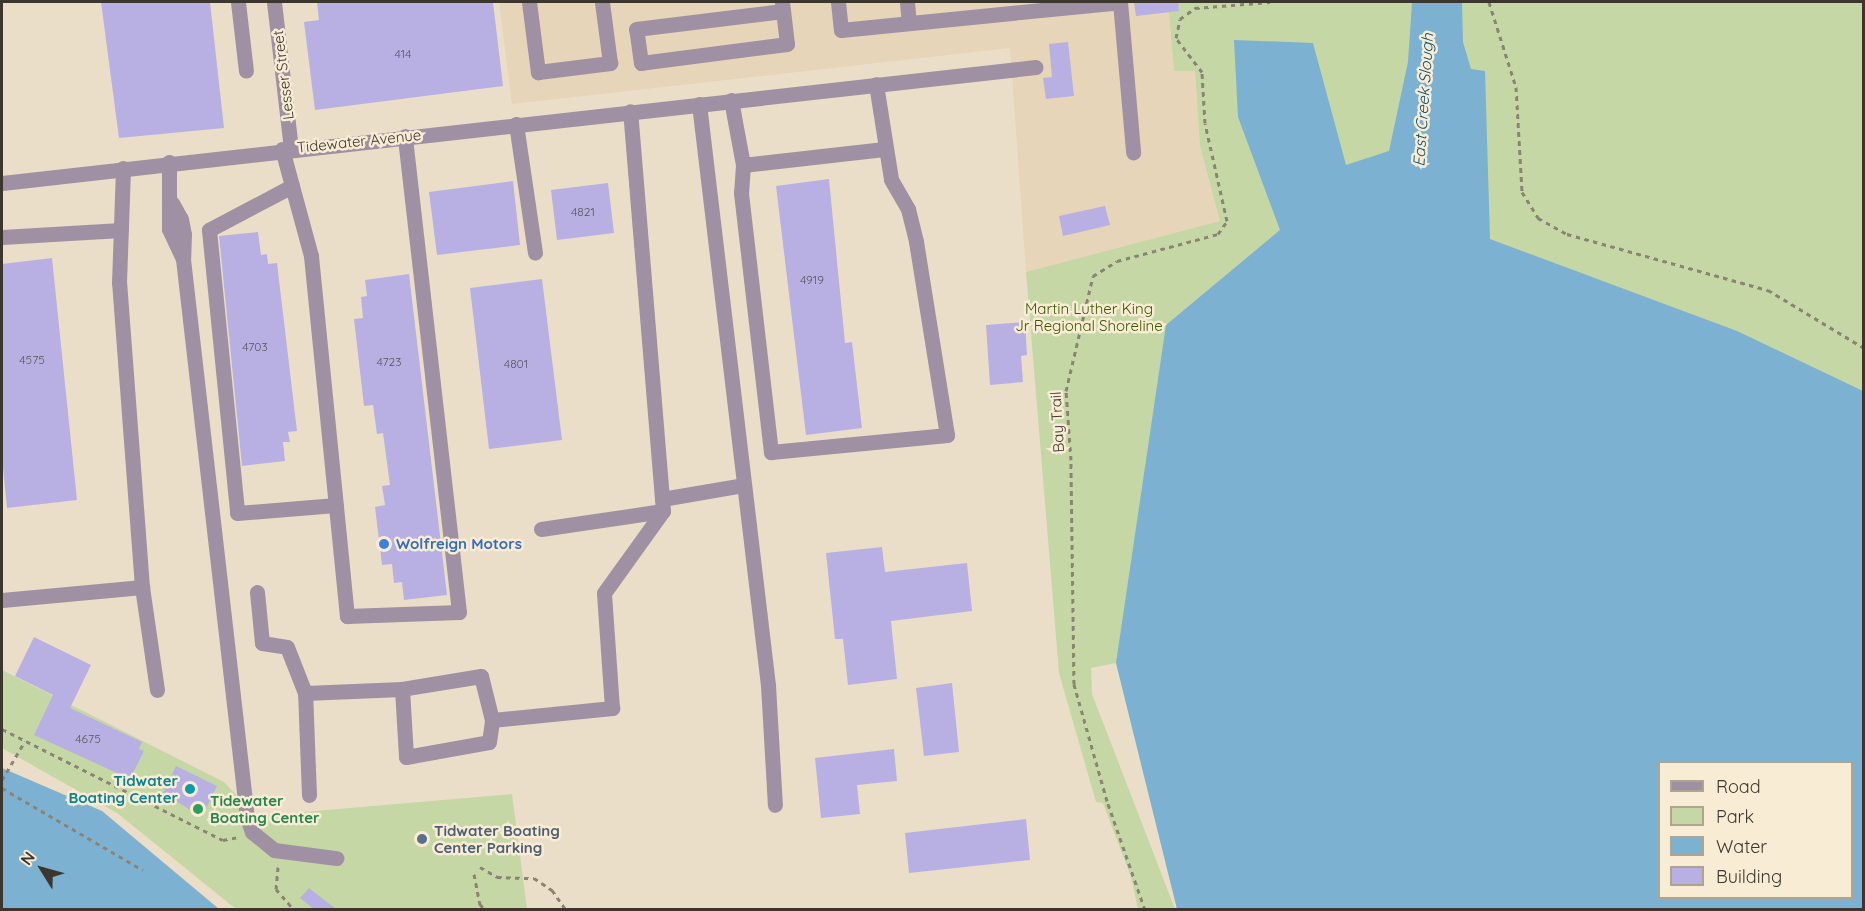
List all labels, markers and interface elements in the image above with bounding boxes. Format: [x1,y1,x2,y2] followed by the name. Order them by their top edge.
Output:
[269,29,297,121] street label: Lesser Street
[1409,33,1437,167] water label: East Creek Slough
[395,47,411,61] house number: 414
[296,126,422,156] street label: Tidewater Avenue
[571,205,595,219] house number: 4821
[800,273,824,287] house number: 4919
[1015,299,1163,334] park label: Martin Luther King Jr Regional Shoreline
[242,340,268,354] house number: 4703
[19,353,45,367] house number: 4575
[376,355,402,369] house number: 4723
[504,357,528,371] house number: 4801
[1046,391,1068,453] street label: Bay Trail
[396,535,522,553] place label: Wolfreign Motors
[377,537,391,551] marker: Wolfreign Motors
[75,732,101,746] house number: 4675
[1658,761,1853,899] legend
[68,771,178,806] place label: Tidwater Boating Center
[1716,775,1761,798] text: Road
[183,782,197,796] marker: Tidwater Boating Center
[210,791,320,826] place label: Tidewater Boating Center
[191,802,205,816] marker: Tidewater Boating Center
[1716,805,1754,828] text: Park
[434,821,560,856] place label: Tidwater Boating Center Parking
[415,832,429,846] marker: Tidwater Boating Center Parking
[1716,835,1767,858] text: Water
[12,839,72,899] north arrow
[16,847,39,869] text: N
[1716,865,1782,888] text: Building

